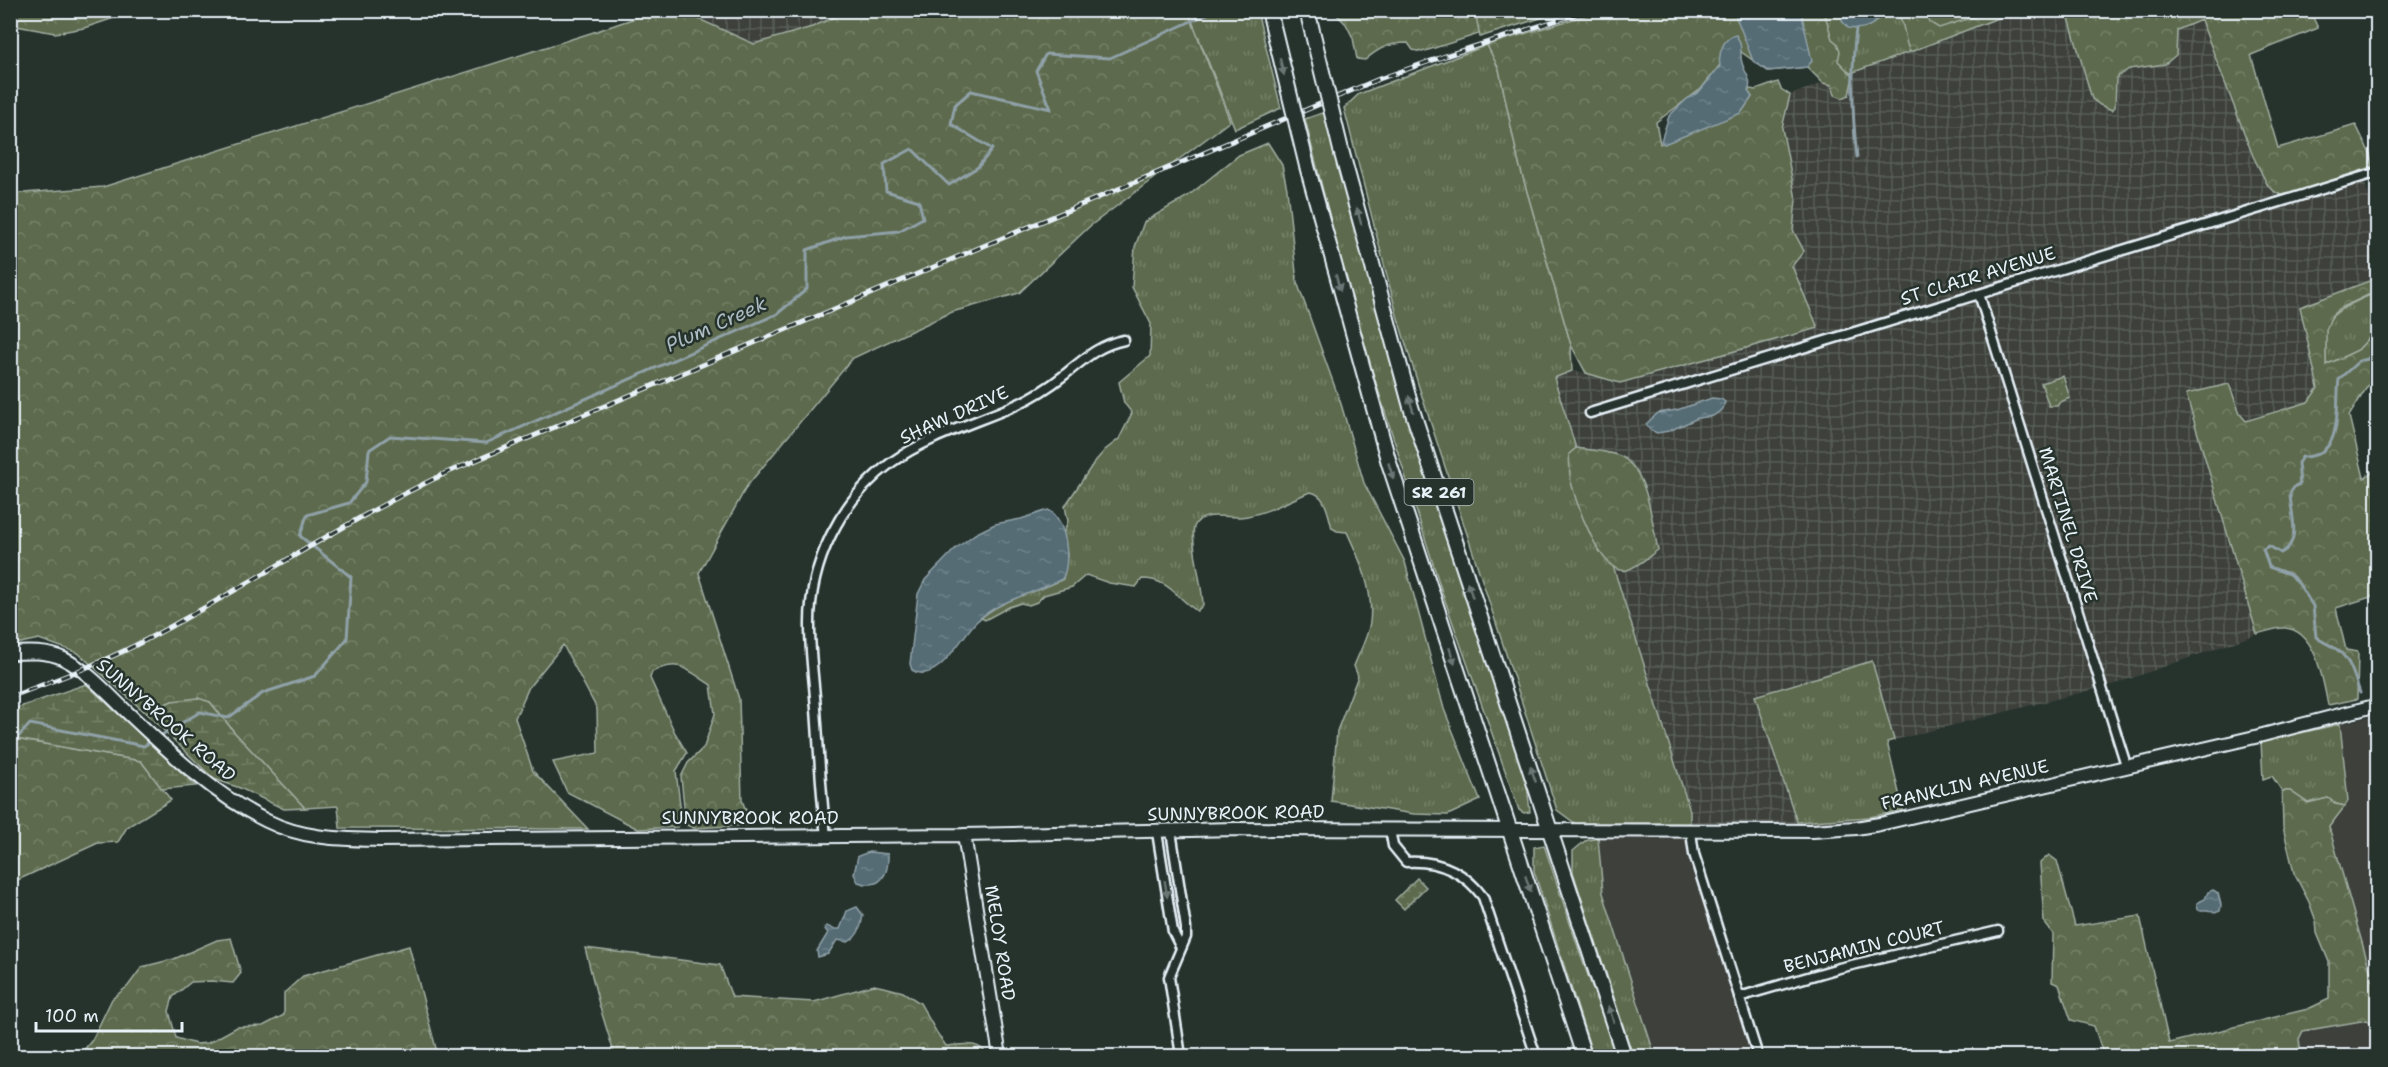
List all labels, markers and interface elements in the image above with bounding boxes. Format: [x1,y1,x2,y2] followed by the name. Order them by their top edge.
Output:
[1278,58,1288,77] one-way arrow
[1353,207,1363,225] one-way arrow
[1898,241,2058,311] street label: ST CLAIR AVENUE
[1333,274,1343,292] one-way arrow
[661,290,771,358] water label: Plum Creek
[896,380,1012,450] street label: SHAW DRIVE
[1406,395,1415,413] one-way arrow
[2033,444,2103,606] street label: MARTINEL DRIVE
[1387,462,1396,480] one-way arrow
[1404,479,1474,505] road number: SR 261
[1465,581,1474,599] one-way arrow
[1448,647,1458,665] one-way arrow
[91,653,241,787] street label: SUNNYBROOK ROAD
[1879,754,2051,816] street label: FRANKLIN AVENUE
[1527,765,1537,783] one-way arrow
[1147,799,1325,827] street label: SUNNYBROOK ROAD
[661,806,839,830] street label: SUNNYBROOK ROAD
[1524,875,1534,893] one-way arrow
[1162,880,1171,899] one-way arrow
[979,883,1021,1003] street label: MELOY ROAD
[1781,915,1947,979] street label: BENJAMIN COURT
[36,995,182,1033] scale bar
[45,1004,99,1028] text: 100 m
[1606,1005,1615,1023] one-way arrow

